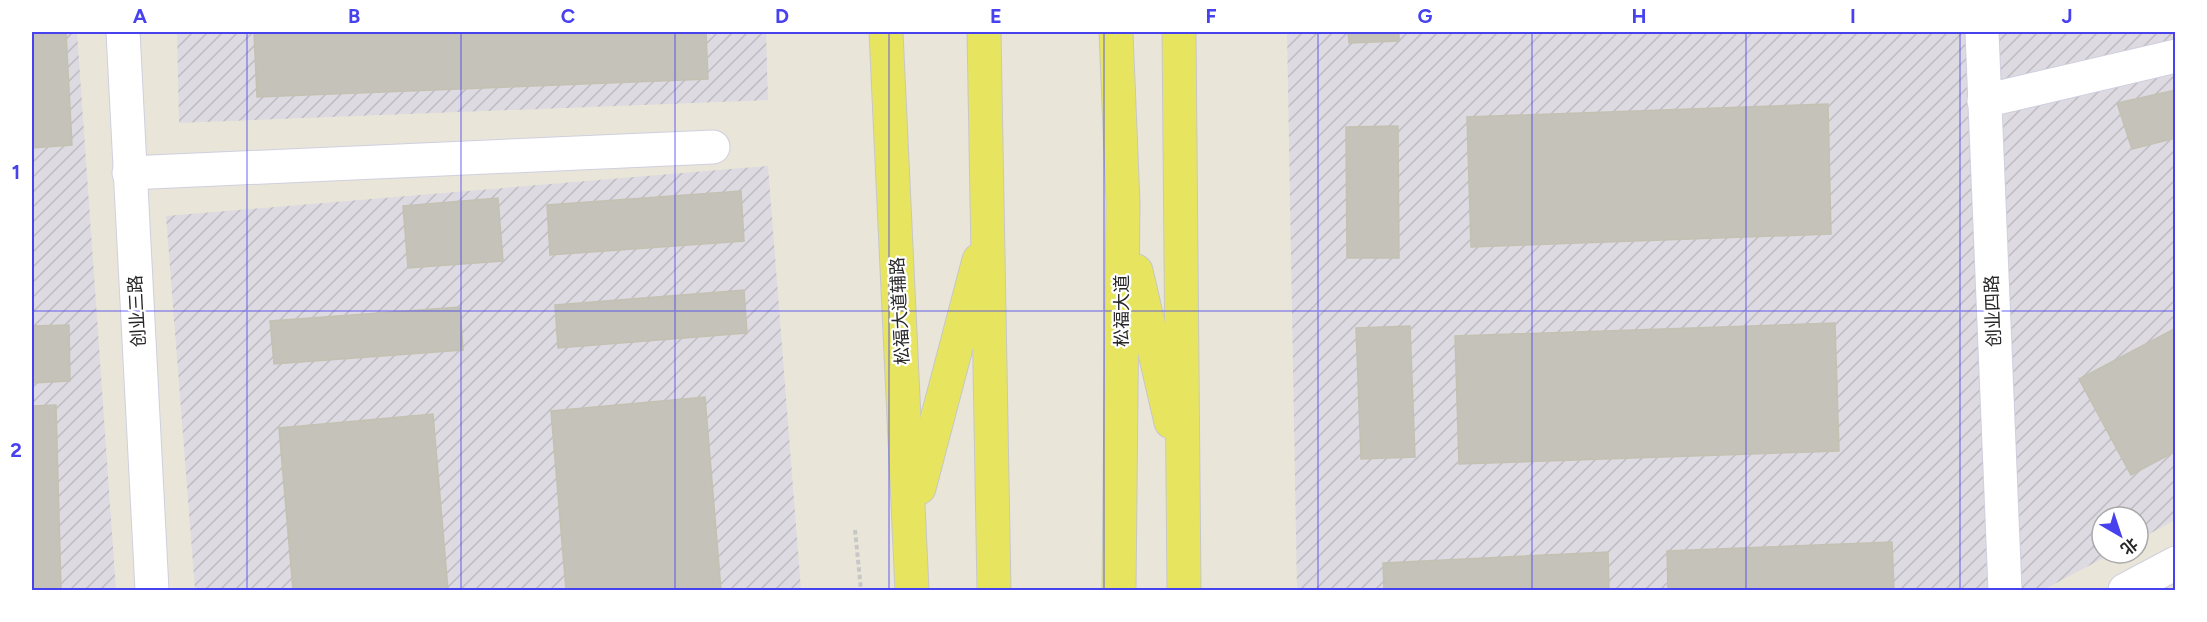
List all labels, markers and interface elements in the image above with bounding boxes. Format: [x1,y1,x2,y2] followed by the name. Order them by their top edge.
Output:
[133,4,148,28] text: A
[348,4,360,28] text: B
[561,4,575,28] text: C
[775,4,789,28] text: D
[990,4,1002,28] text: E
[1205,4,1217,28] text: F
[1418,4,1433,28] text: G
[1632,4,1647,28] text: H
[1850,4,1856,28] text: I
[2061,4,2073,28] text: J
[12,160,20,184] text: 1
[886,256,914,366] street label: 松福大道辅路
[124,274,150,348] street label: 创业三路
[1111,275,1133,347] street label: 松福大道
[1981,275,2005,347] street label: 创业四路
[10,438,22,462] text: 2
[2090,505,2150,565] north arrow
[2117,534,2141,559] text: 北

